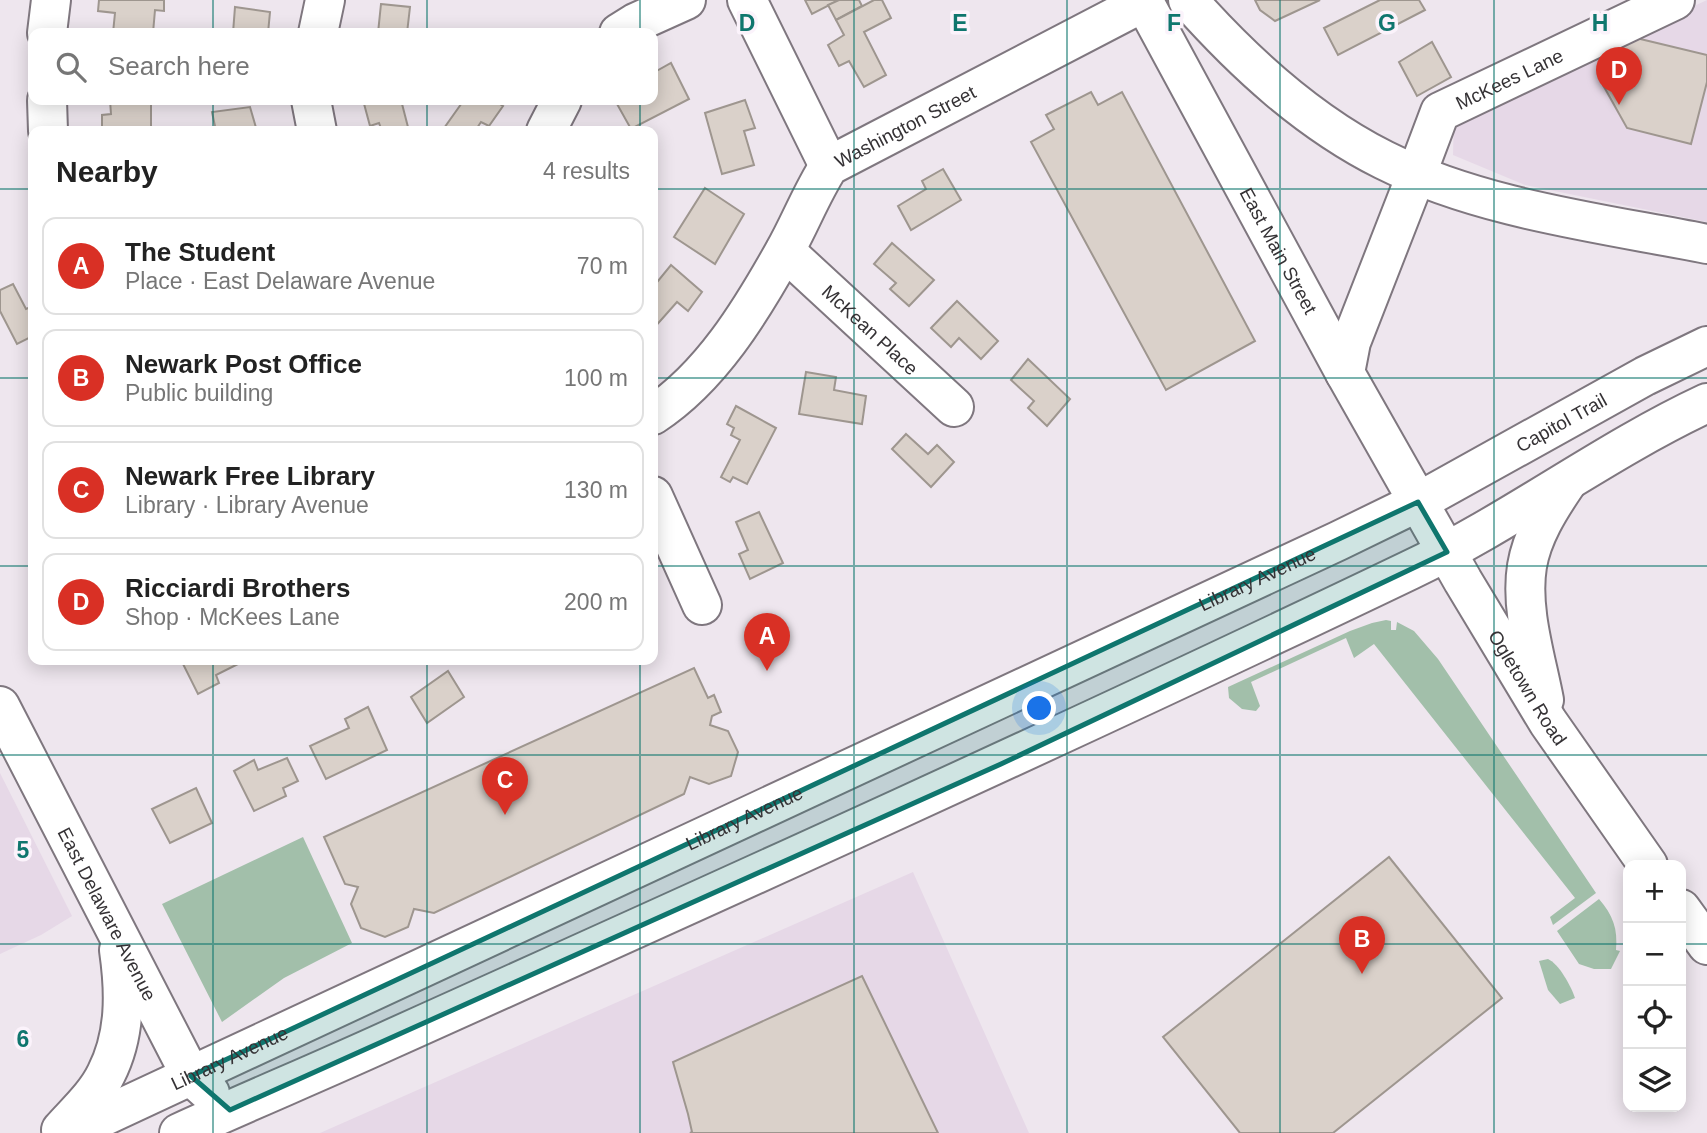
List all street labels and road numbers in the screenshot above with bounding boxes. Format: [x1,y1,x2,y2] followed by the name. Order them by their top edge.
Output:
[1452,44,1566,113] street label: McKees Lane
[831,81,980,172] street label: Washington Street
[1236,184,1322,318] street label: East Main Street
[818,280,922,379] street label: McKean Place
[1512,389,1610,456] street label: Capitol Trail
[1195,542,1319,615] street label: Library Avenue
[1485,626,1571,749] street label: Ogletown Road
[682,782,806,854] street label: Library Avenue
[54,824,161,1004] street label: East Delaware Avenue
[168,1022,291,1094] street label: Library Avenue

